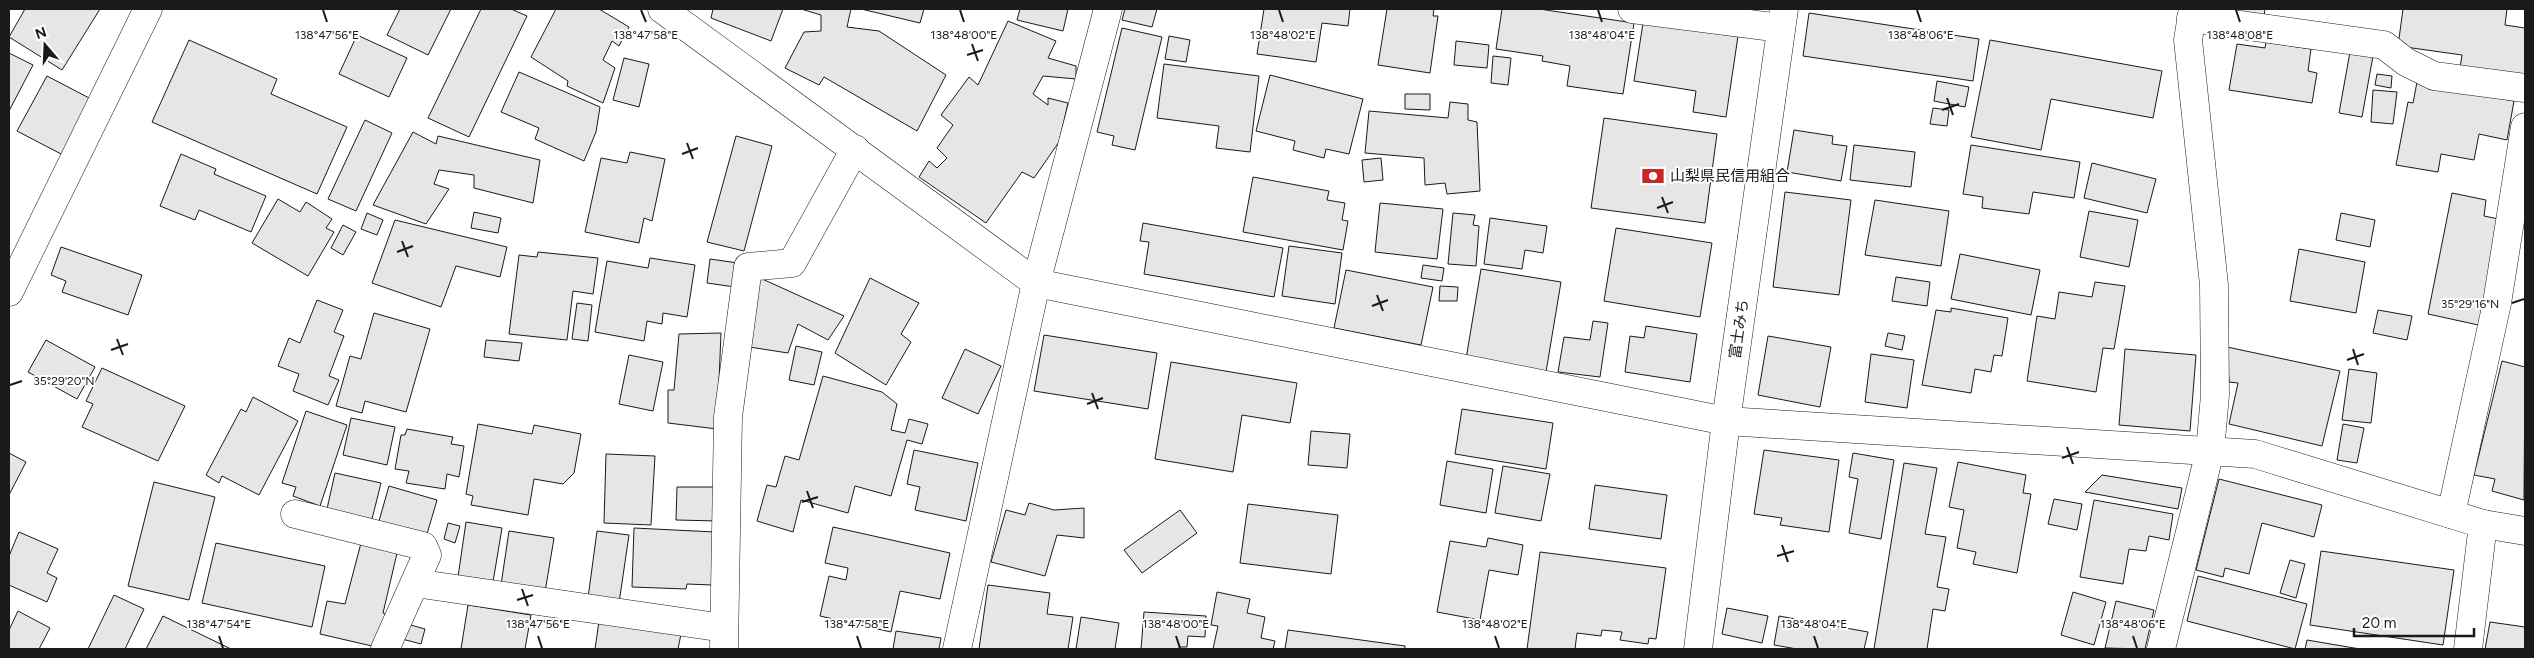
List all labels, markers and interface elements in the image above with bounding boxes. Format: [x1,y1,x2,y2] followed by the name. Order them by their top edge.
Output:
[20,20,70,70] north arrow
[33,23,49,43] text: N
[295,28,359,42] text: 138°47'56"E
[614,28,678,42] text: 138°47'58"E
[931,28,997,42] text: 138°48'00"E
[1250,28,1316,42] text: 138°48'02"E
[1569,28,1635,42] text: 138°48'04"E
[1888,28,1954,42] text: 138°48'06"E
[2207,28,2273,42] text: 138°48'08"E
[1640,163,1666,189] bank icon: 山梨県民信用組合
[1670,167,1790,185] place label: 山梨県民信用組合
[2441,297,2499,311] text: 35°29'16"N
[1726,298,1752,360] street label: 富士みち
[33,374,95,388] text: 35°29'20"N
[2354,606,2474,638] scale bar
[2362,614,2396,632] text: 20 m
[187,617,251,631] text: 138°47'54"E
[506,617,570,631] text: 138°47'56"E
[825,617,889,631] text: 138°47'58"E
[1143,617,1209,631] text: 138°48'00"E
[1462,617,1528,631] text: 138°48'02"E
[1781,617,1847,631] text: 138°48'04"E
[2100,617,2166,631] text: 138°48'06"E

